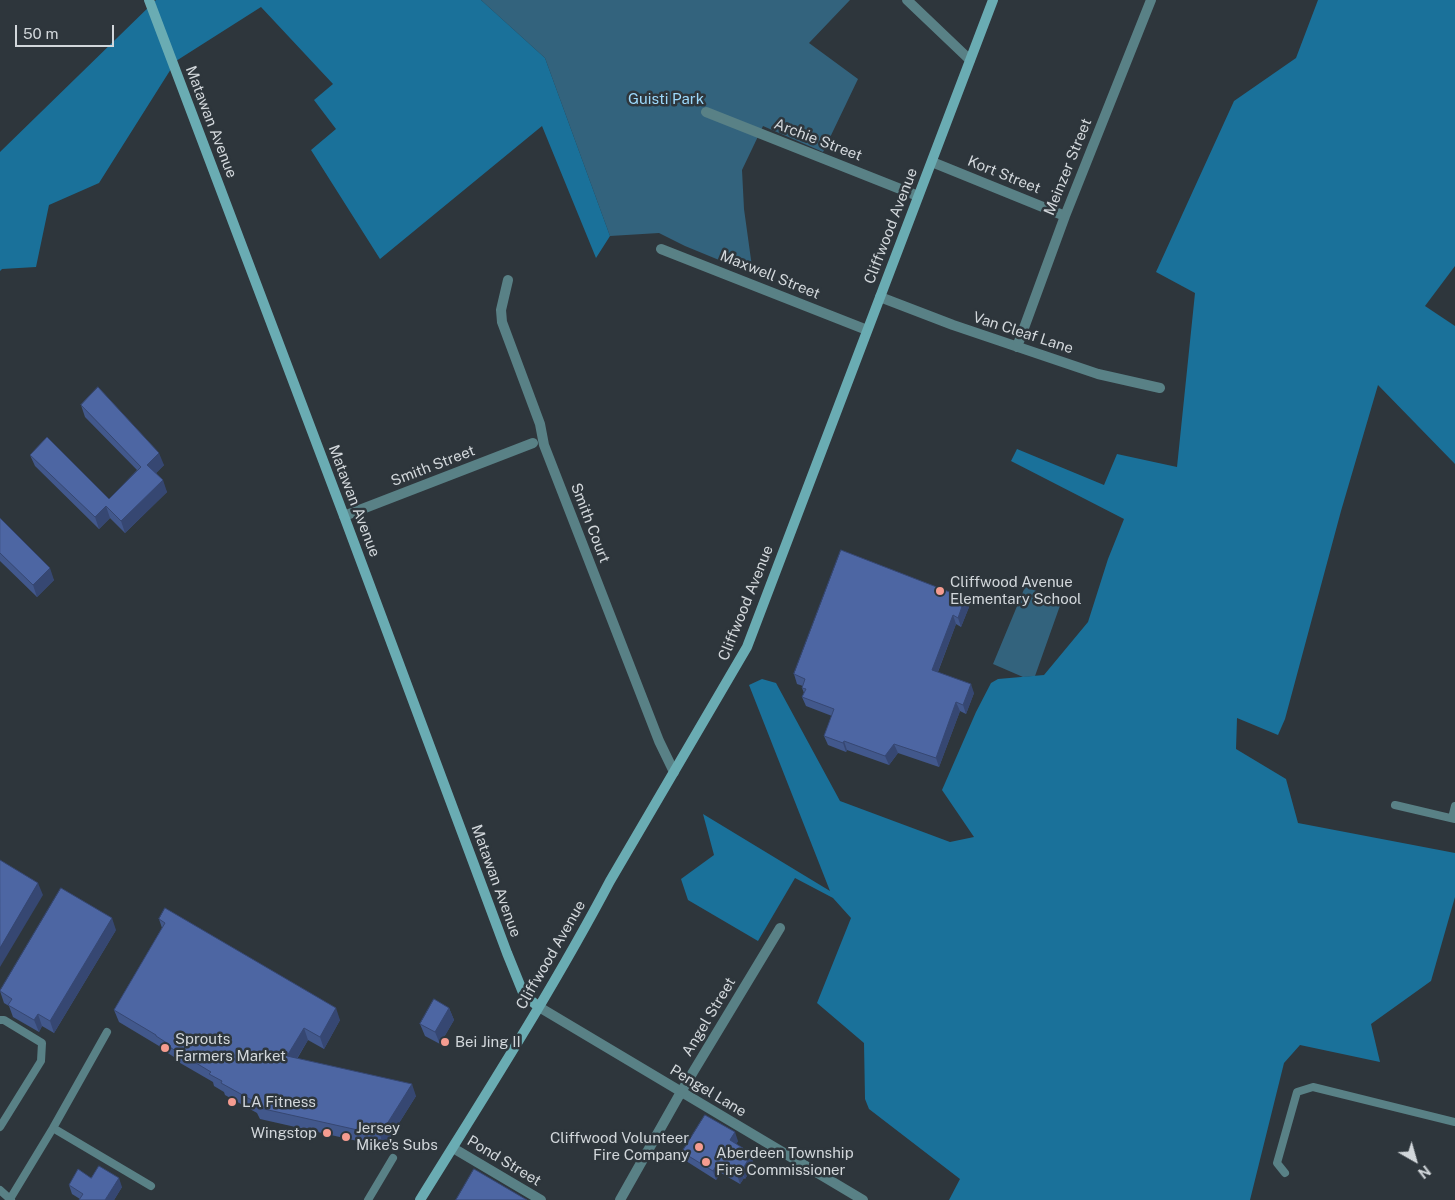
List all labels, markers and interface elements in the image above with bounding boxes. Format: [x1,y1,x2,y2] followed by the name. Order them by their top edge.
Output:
[18,15,116,47] scale bar
[23,25,58,42] text: 50 m
[181,63,241,181] street label: Matawan Avenue
[628,90,704,108] park label: Guisti Park
[771,115,865,165] street label: Archie Street
[1040,116,1096,218] street label: Meinzer Street
[965,152,1043,198] street label: Kort Street
[861,165,921,287] street label: Cliffwood Avenue
[717,247,823,303] street label: Maxwell Street
[971,308,1075,358] street label: Van Cleaf Lane
[324,442,384,560] street label: Matawan Avenue
[388,442,478,490] street label: Smith Street
[567,481,613,565] street label: Smith Court
[715,543,777,663] street label: Cliffwood Avenue
[950,573,1082,608] place label: Cliffwood Avenue Elementary School
[934,585,946,597] marker: Cliffwood Avenue Elementary School
[467,822,525,940] street label: Matawan Avenue
[513,897,589,1013] street label: Cliffwood Avenue
[678,974,740,1060] street label: Angel Street
[175,1030,286,1065] place label: Sprouts Farmers Market
[455,1033,521,1051] place label: Bei Jing II
[439,1036,451,1048] marker: Bei Jing II
[159,1042,171,1054] marker: Sprouts Farmers Market
[666,1061,750,1121] street label: Pengel Lane
[242,1093,316,1111] place label: LA Fitness
[226,1096,238,1108] marker: LA Fitness
[356,1119,438,1154] place label: Jersey Mike's Subs
[251,1124,317,1142] place label: Wingstop
[321,1127,333,1139] marker: Wingstop
[550,1129,689,1164] place label: Cliffwood Volunteer Fire Company
[340,1131,352,1143] marker: Jersey Mike's Subs
[464,1132,544,1190] street label: Pond Street
[1390,1135,1440,1185] north arrow
[693,1141,705,1153] marker: Cliffwood Volunteer Fire Company
[716,1144,854,1179] place label: Aberdeen Township Fire Commissioner
[700,1156,712,1168] marker: Aberdeen Township Fire Commissioner
[1415,1162,1433,1181] text: N

